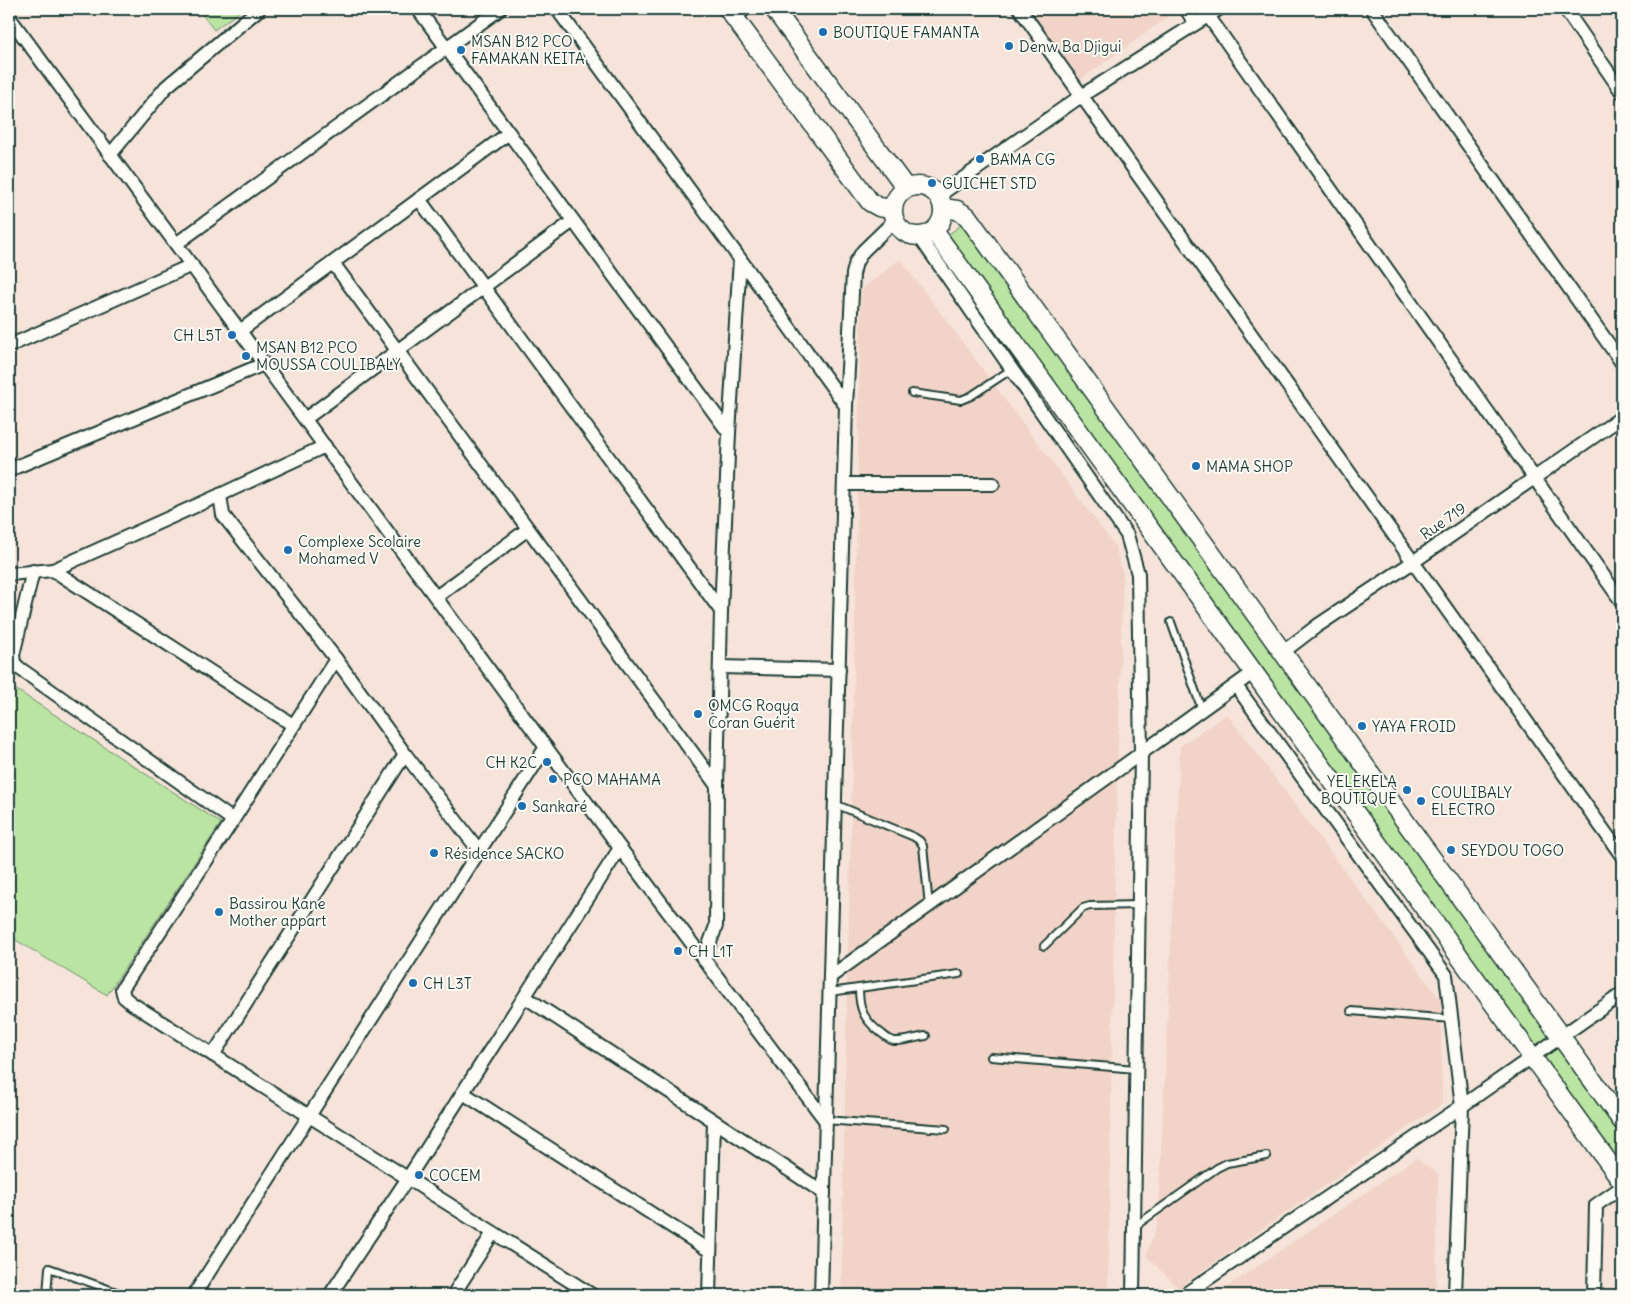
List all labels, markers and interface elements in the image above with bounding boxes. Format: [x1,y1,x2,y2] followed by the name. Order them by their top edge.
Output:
[833,23,980,42] place label: BOUTIQUE FAMANTA
[817,26,829,38] marker: BOUTIQUE FAMANTA
[471,32,585,68] place label: MSAN B12 PCO FAMAKAN KEITA
[1019,37,1121,56] place label: Denw Ba Djigui
[1003,40,1015,52] marker: Denw Ba Djigui
[455,44,467,56] marker: MSAN B12 PCO FAMAKAN KEITA
[990,150,1055,169] place label: BAMA CG
[974,153,986,165] marker: BAMA CG
[942,174,1037,193] place label: GUICHET STD
[926,177,938,189] marker: GUICHET STD
[173,326,222,345] place label: CH L5T
[226,329,238,341] marker: CH L5T
[256,338,401,374] place label: MSAN B12 PCO MOUSSA COULIBALY
[240,350,252,362] marker: MSAN B12 PCO MOUSSA COULIBALY
[1206,457,1293,476] place label: MAMA SHOP
[1190,460,1202,472] marker: MAMA SHOP
[1416,498,1470,544] street label: Rue 719
[298,532,421,568] place label: Complexe Scolaire Mohamed V
[282,544,294,556] marker: Complexe Scolaire Mohamed V
[708,696,799,732] place label: OMCG Roqya Coran Guérit
[692,708,704,720] marker: OMCG Roqya Coran Guérit
[1372,717,1456,736] place label: YAYA FROID
[1356,720,1368,732] marker: YAYA FROID
[486,753,537,772] place label: CH K2C
[541,756,553,768] marker: CH K2C
[563,770,661,789] place label: PCO MAHAMA
[1321,772,1397,808] place label: YELEKELA BOUTIQUE
[547,773,559,785] marker: PCO MAHAMA
[1431,783,1512,819] place label: COULIBALY ELECTRO
[1401,784,1413,796] marker: YELEKELA BOUTIQUE
[1415,795,1427,807] marker: COULIBALY ELECTRO
[532,797,587,816] place label: Sankaré
[516,800,528,812] marker: Sankaré
[1461,841,1564,860] place label: SEYDOU TOGO
[444,844,564,863] place label: Résidence SACKO
[1445,844,1457,856] marker: SEYDOU TOGO
[428,847,440,859] marker: Résidence SACKO
[229,894,326,930] place label: Bassirou Kane Mother appart
[213,906,225,918] marker: Bassirou Kane Mother appart
[688,942,734,961] place label: CH L1T
[672,945,684,957] marker: CH L1T
[423,974,472,993] place label: CH L3T
[407,977,419,989] marker: CH L3T
[429,1166,481,1185] place label: COCEM
[413,1169,425,1181] marker: COCEM

